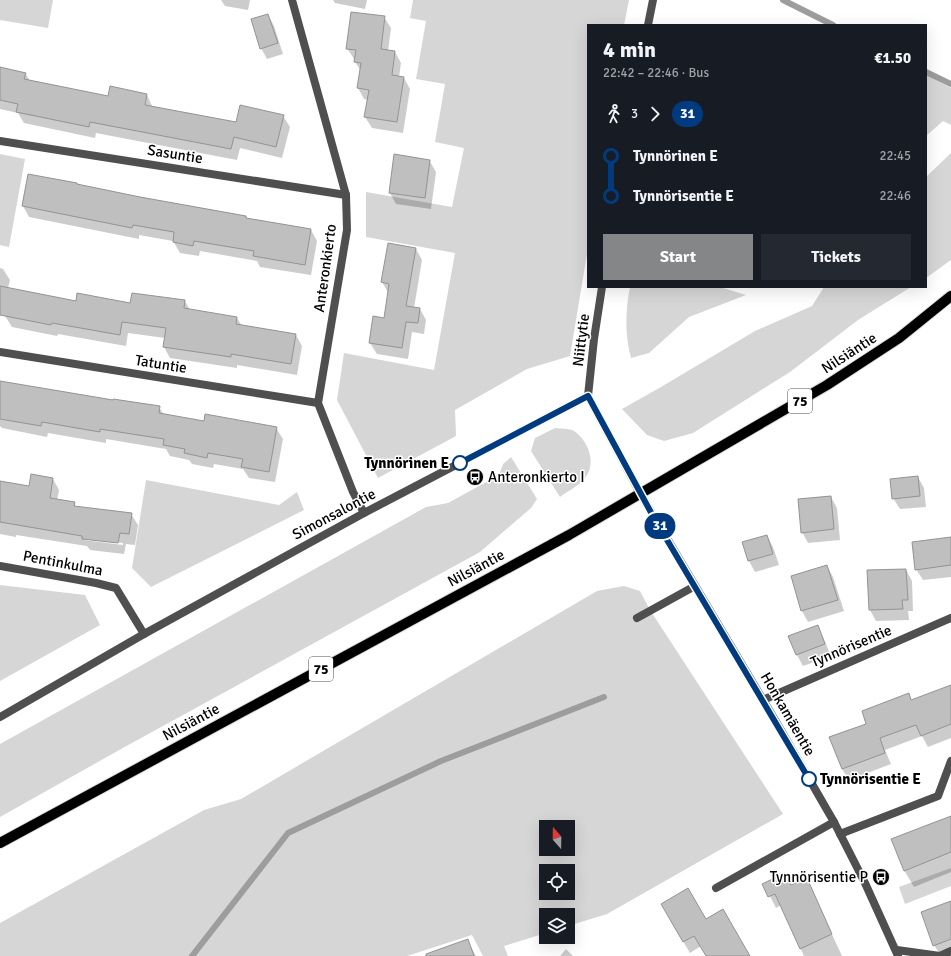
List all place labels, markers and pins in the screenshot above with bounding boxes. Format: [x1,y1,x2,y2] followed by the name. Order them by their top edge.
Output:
[364,454,449,472] place label: Tynnörinen E
[452,455,468,471] marker: Tynnörinen E
[465,467,485,487] bus stop icon: Anteronkierto I
[488,468,585,486] place label: Anteronkierto I
[820,770,921,788] place label: Tynnörisentie E
[801,771,817,787] marker: Tynnörisentie E
[871,867,891,887] bus stop icon: Tynnörisentie P
[770,868,868,886] place label: Tynnörisentie P

